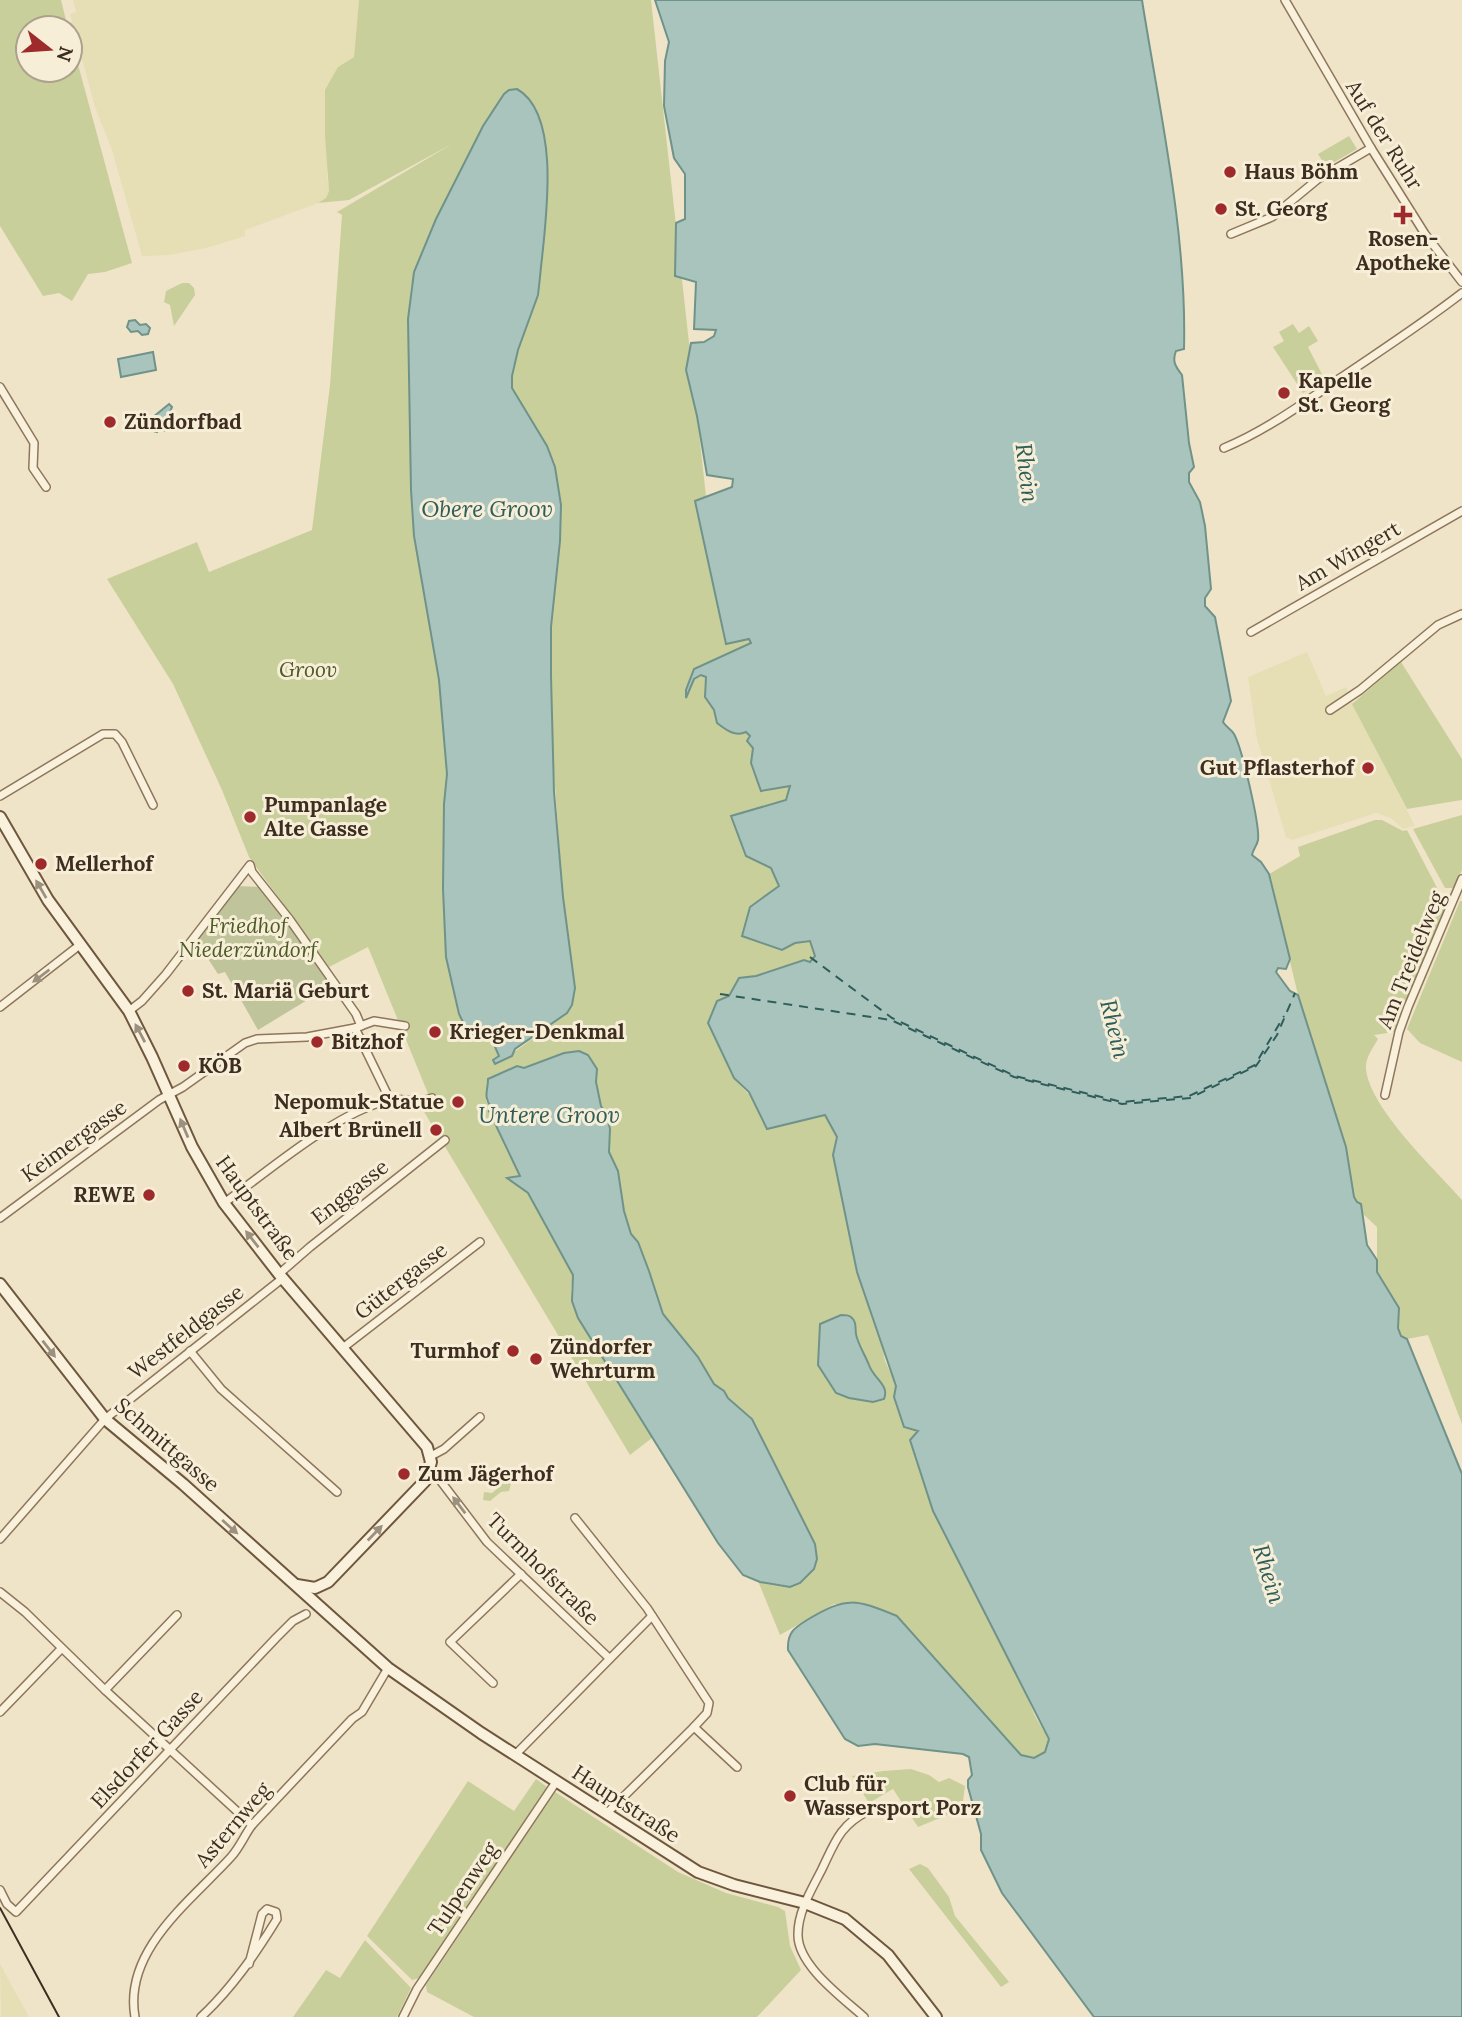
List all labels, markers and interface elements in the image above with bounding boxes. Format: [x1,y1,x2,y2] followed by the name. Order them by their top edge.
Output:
[14,14,84,84] north arrow
[52,43,79,65] text: N
[1340,74,1429,195] street label: Auf der Ruhr
[1244,158,1358,185] place label: Haus Böhm
[1222,164,1238,180] marker: Haus Böhm
[1235,195,1328,222] place label: St. Georg
[1213,201,1229,217] marker: St. Georg
[1395,207,1411,223] marker: Rosen- Apotheke
[1356,225,1450,276] place label: Rosen- Apotheke
[1298,367,1391,418] place label: Kapelle St. Georg
[1276,385,1292,401] marker: Kapelle St. Georg
[124,408,242,435] place label: Zündorfbad
[102,414,118,430] marker: Zündorfbad
[1009,441,1046,505] water label: Rhein
[421,494,553,523] water label: Obere Groov
[1290,514,1406,597] street label: Am Wingert
[279,656,337,683] park label: Groov
[1200,754,1355,781] place label: Gut Pflasterhof
[1360,760,1376,776] marker: Gut Pflasterhof
[264,791,387,842] place label: Pumpanlage Alte Gasse
[242,809,258,825] marker: Pumpanlage Alte Gasse
[55,850,154,877] place label: Mellerhof
[33,856,49,872] marker: Mellerhof
[36,879,48,899] one-way arrow
[1370,887,1451,1033] street label: Am Treidelweg
[179,912,319,963] park label: Friedhof Niederzündorf
[32,969,50,983] one-way arrow
[202,977,369,1004] place label: St. Mariä Geburt
[180,983,196,999] marker: St. Mariä Geburt
[1094,996,1137,1062] water label: Rhein
[449,1018,625,1045] place label: Krieger-Denkmal
[134,1023,146,1043] one-way arrow
[427,1024,443,1040] marker: Krieger-Denkmal
[331,1028,405,1055] place label: Bitzhof
[309,1034,325,1050] marker: Bitzhof
[198,1052,242,1079] place label: KÖB
[176,1058,192,1074] marker: KÖB
[274,1088,444,1115] place label: Nepomuk-Statue
[16,1093,132,1188] street label: Keimergasse
[450,1094,466,1110] marker: Nepomuk-Statue
[478,1100,620,1129] water label: Untere Groov
[279,1116,422,1143] place label: Albert Brünell
[178,1118,190,1138] one-way arrow
[428,1122,444,1138] marker: Albert Brünell
[210,1150,305,1266] street label: Hauptstraße
[306,1153,394,1230] street label: Enggasse
[73,1181,135,1208] place label: REWE
[141,1187,157,1203] marker: REWE
[244,1230,259,1248] one-way arrow
[349,1236,452,1325] street label: Gütergasse
[123,1278,249,1385] street label: Westfeldgasse
[550,1333,655,1384] place label: Zündorfer Wehrturm
[410,1337,500,1364] place label: Turmhof
[41,1340,56,1357] one-way arrow
[505,1343,521,1359] marker: Turmhof
[528,1351,544,1367] marker: Zündorfer Wehrturm
[109,1392,225,1498] street label: Schmittgasse
[418,1460,555,1487] place label: Zum Jägerhof
[396,1466,412,1482] marker: Zum Jägerhof
[451,1497,466,1515] one-way arrow
[481,1507,605,1631] street label: Turmhofstraße
[222,1519,239,1534] one-way arrow
[366,1524,383,1541] one-way arrow
[1247,1541,1292,1607] water label: Rhein
[85,1683,209,1814] street label: Elsdorfer Gasse
[567,1759,685,1849] street label: Hauptstraße
[804,1770,981,1821] place label: Club für Wassersport Porz
[188,1776,276,1874] street label: Asternweg
[782,1788,798,1804] marker: Club für Wassersport Porz
[421,1836,504,1941] street label: Tulpenweg

